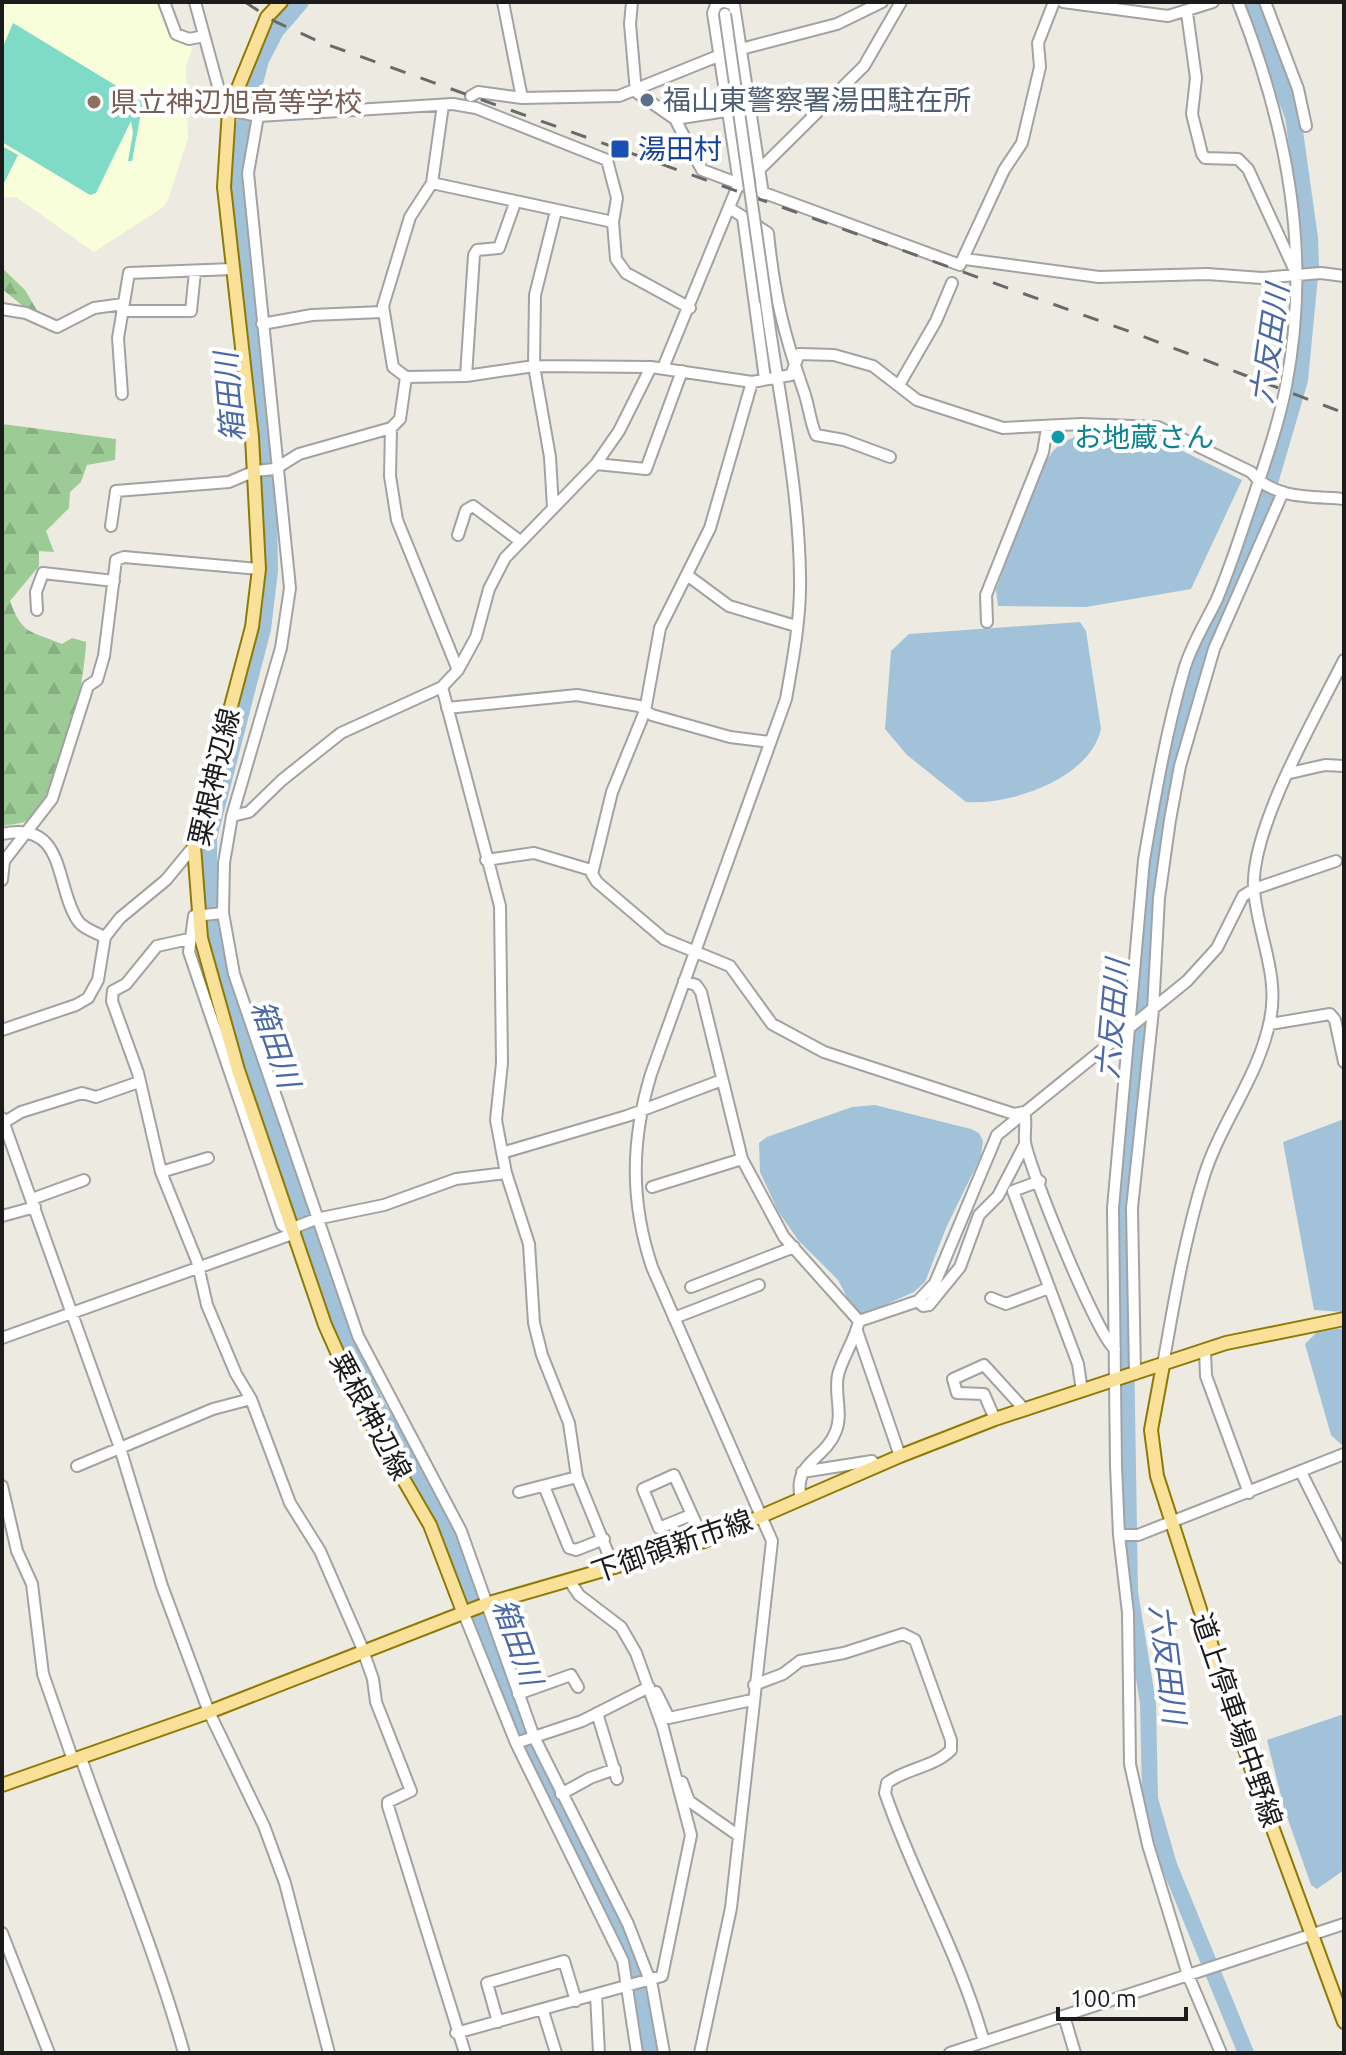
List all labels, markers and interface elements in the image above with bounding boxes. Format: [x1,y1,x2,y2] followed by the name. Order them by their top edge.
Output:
[663,84,971,115] place label: 福山東警察署湯田駐在所
[110,86,362,117] place label: 県立神辺旭高等学校
[638,91,656,109] marker: 福山東警察署湯田駐在所
[85,93,103,111] marker: 県立神辺旭高等学校
[638,133,722,164] place label: 湯田村
[609,138,631,160] marker: 湯田村
[1244,279,1295,406] water label: 六反田川
[208,348,250,443] water label: 箱田川
[1074,421,1214,452] place label: お地蔵さん
[1049,428,1067,446] marker: お地蔵さん
[183,705,244,849] street label: 粟根神辺線
[1090,955,1134,1080] water label: 六反田川
[245,996,308,1095] water label: 箱田川
[325,1347,418,1485] street label: 粟根神辺線
[587,1504,756,1588] street label: 下御領新市線
[487,1594,550,1693] water label: 箱田川
[1144,1602,1193,1728] water label: 六反田川
[1186,1609,1289,1831] street label: 道上停車場中野線
[1058,1971,1186,2021] scale bar
[1070,1985,1137,2012] text: 100 m

